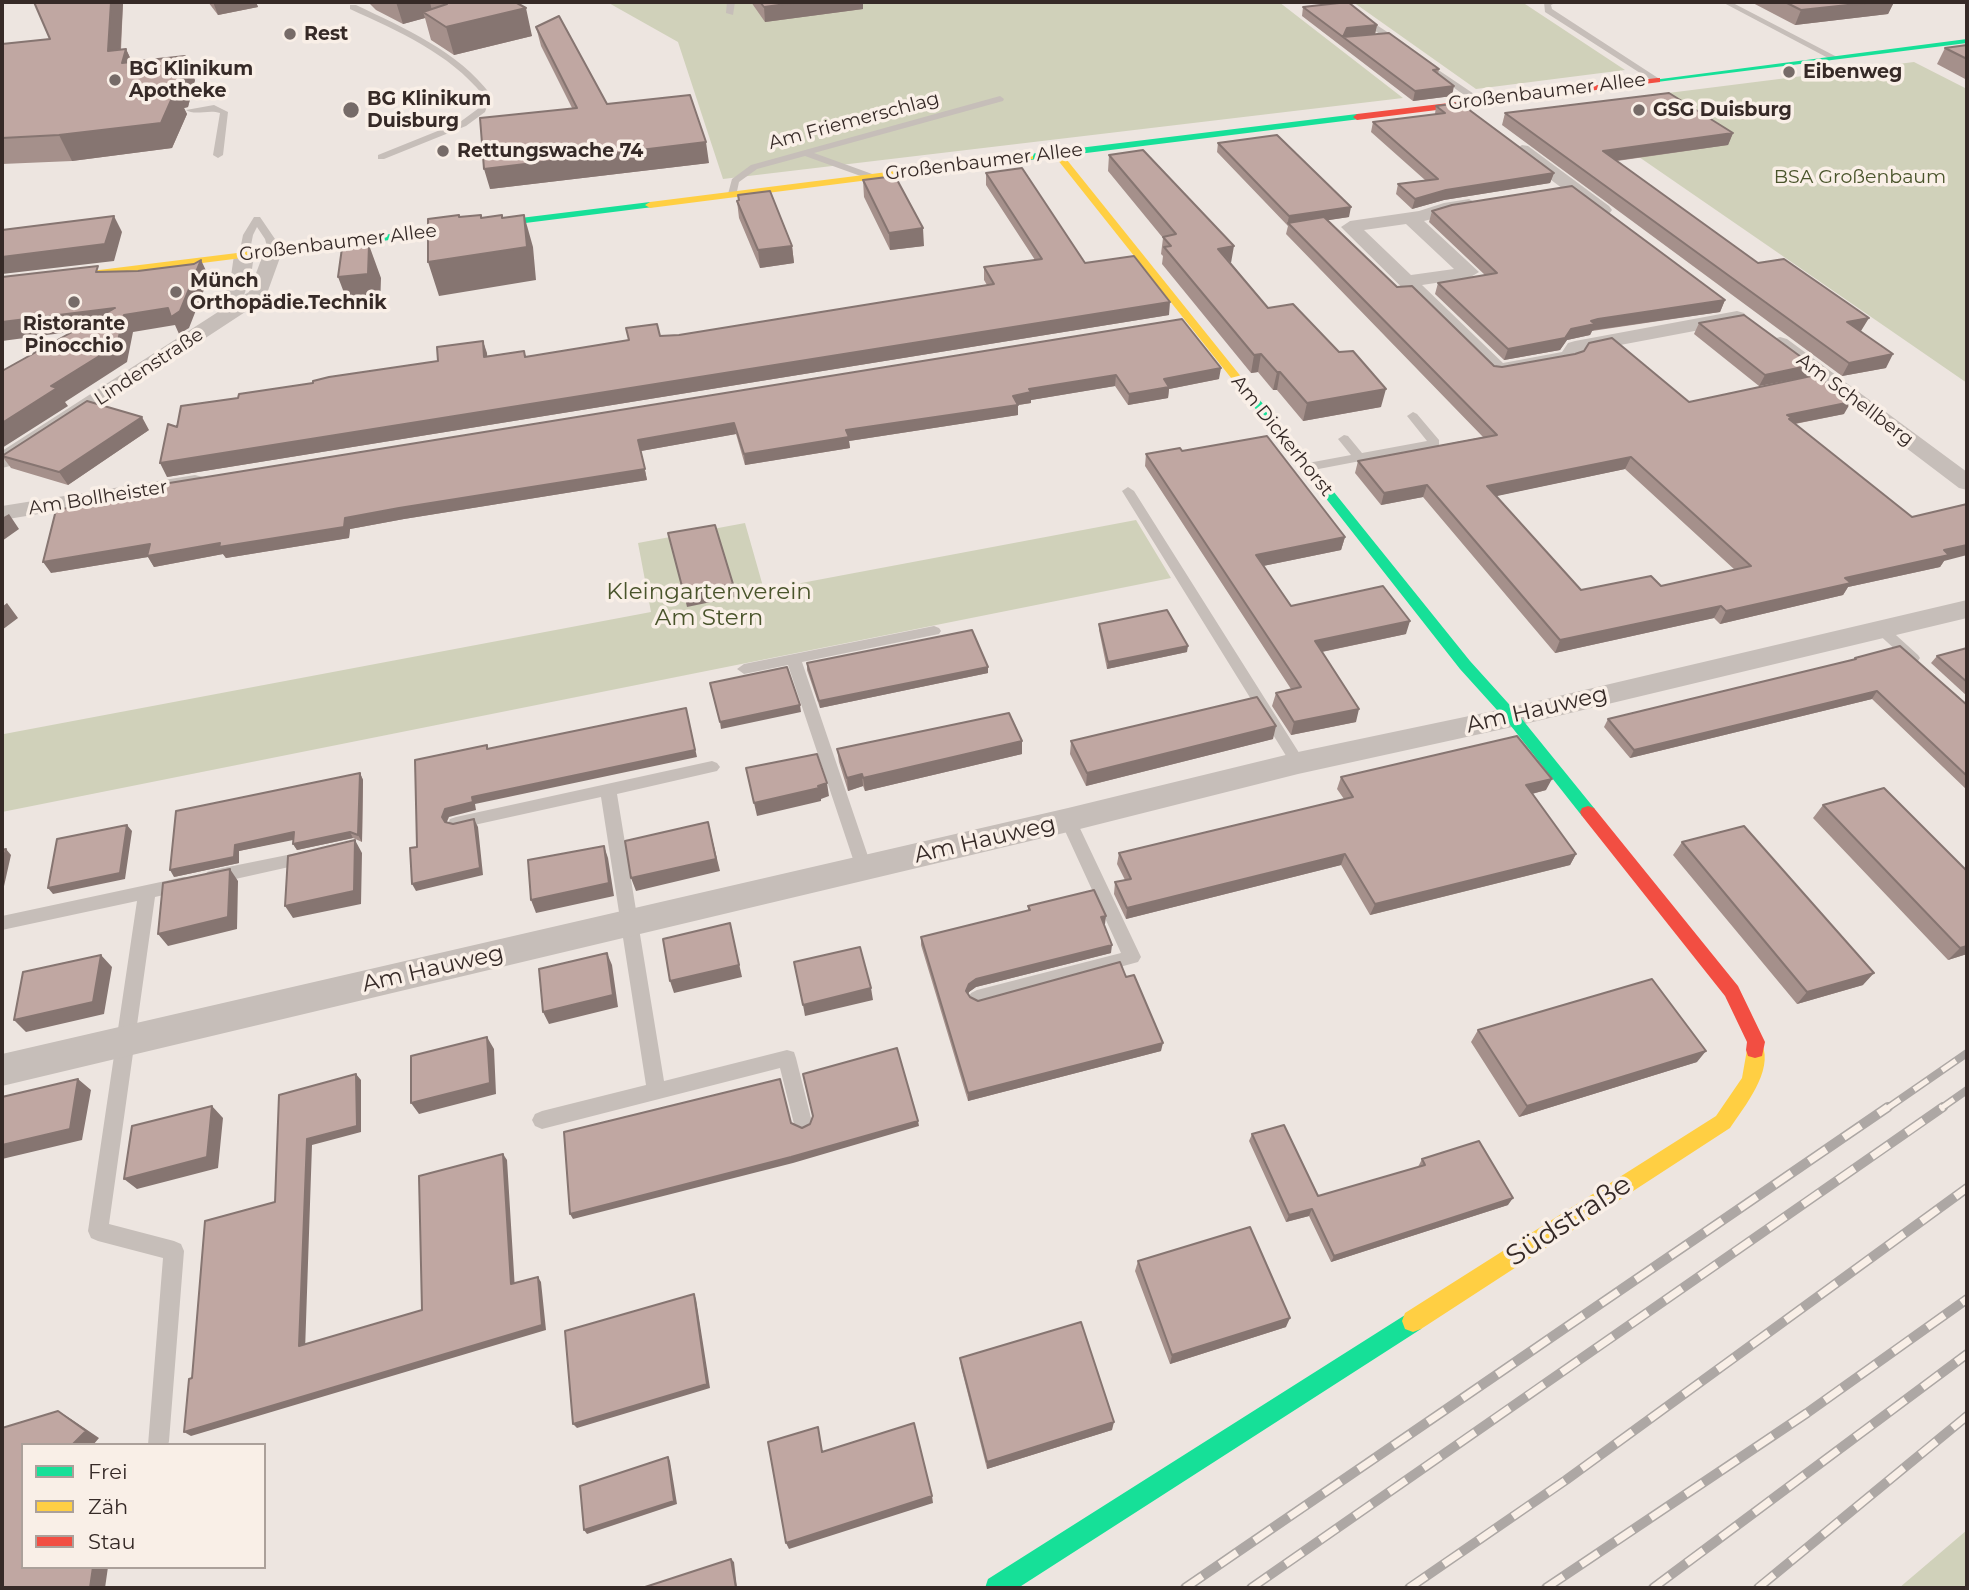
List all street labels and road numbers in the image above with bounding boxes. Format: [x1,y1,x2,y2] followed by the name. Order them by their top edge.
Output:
[1447,69,1647,115] street label: Großenbaumer Allee
[766,87,942,155] street label: Am Friemerschlag
[884,139,1084,185] street label: Großenbaumer Allee
[238,220,438,266] street label: Großenbaumer Allee
[90,323,208,411] street label: Lindenstraße
[1792,349,1918,451] street label: Am Schellberg
[1226,371,1338,501] street label: Am Dickerhorst
[27,476,169,520] street label: Am Bollheister
[1464,680,1610,740] street label: Am Hauweg
[912,810,1058,870] street label: Am Hauweg
[360,939,506,999] street label: Am Hauweg
[1500,1168,1638,1274] street label: Südstraße

